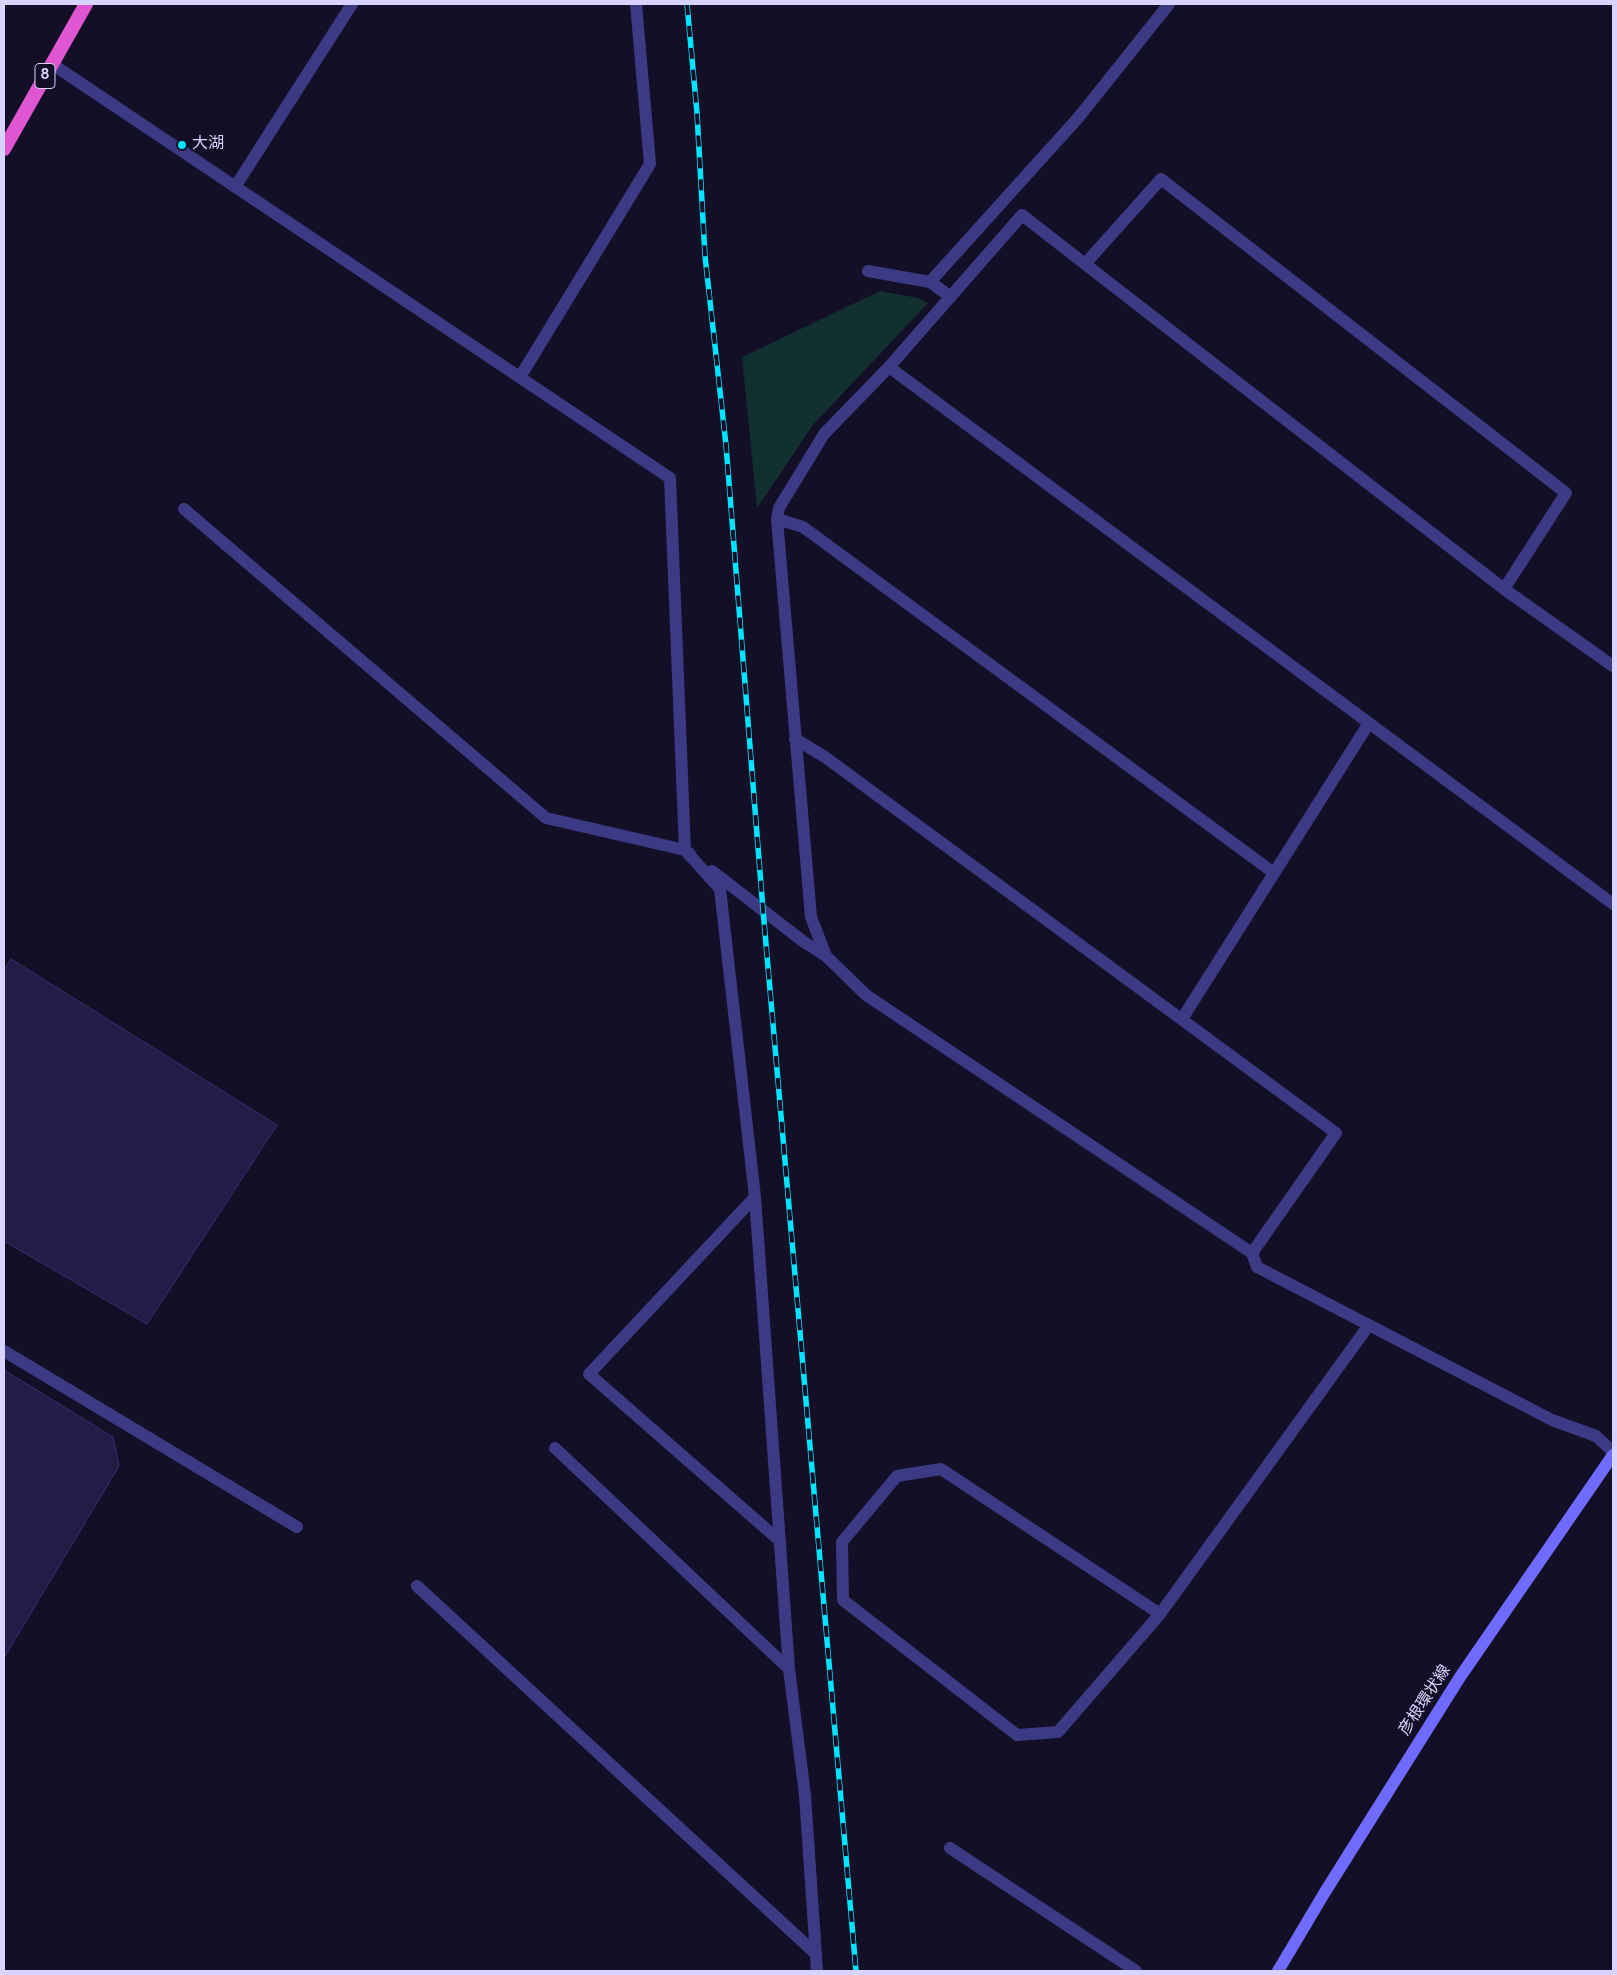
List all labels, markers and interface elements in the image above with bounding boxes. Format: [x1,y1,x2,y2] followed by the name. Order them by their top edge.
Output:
[35,64,55,88] road number: 8
[192,135,224,155] place label: 大湖
[176,139,188,151] marker: 大湖
[1396,1662,1456,1740] street label: 彦根環状線

